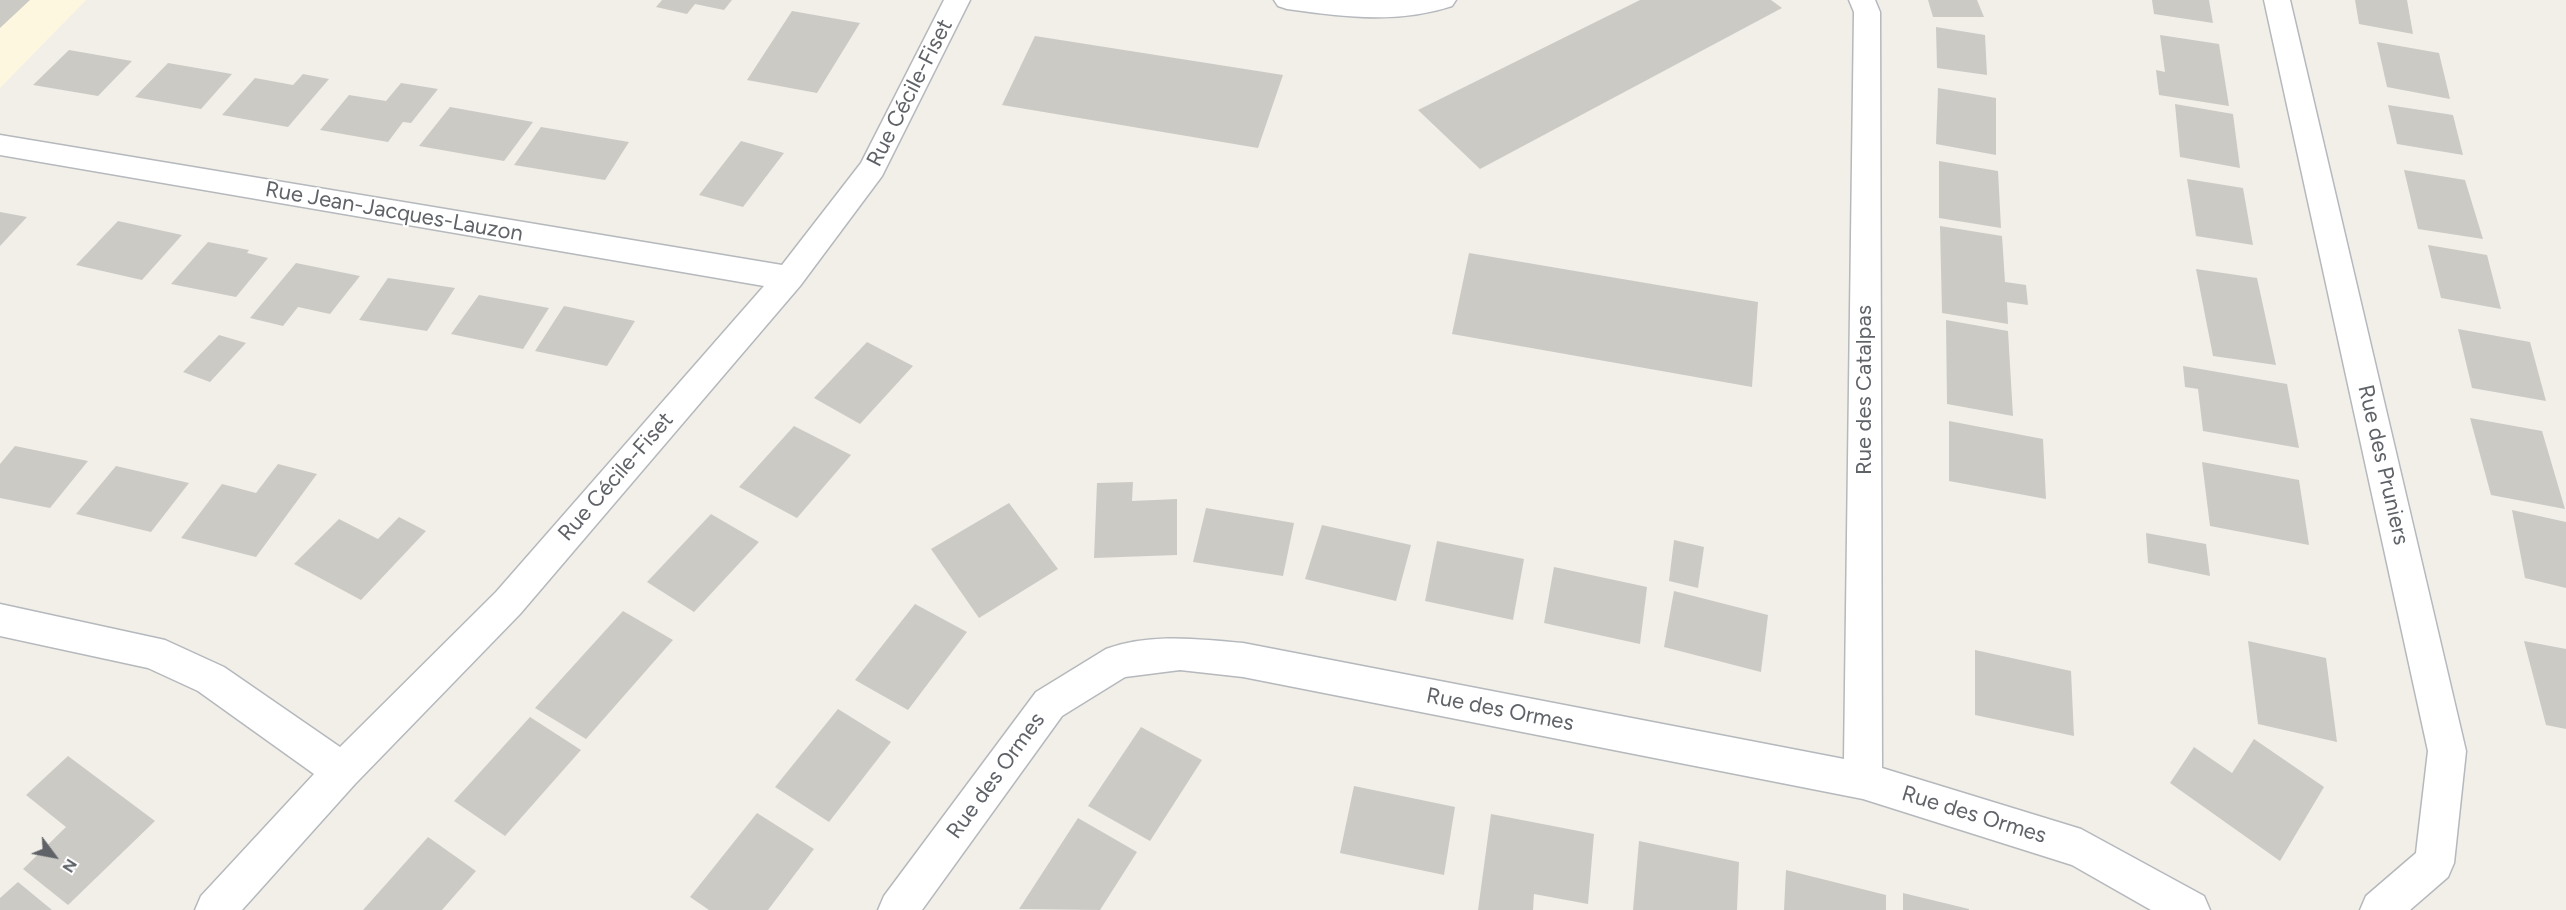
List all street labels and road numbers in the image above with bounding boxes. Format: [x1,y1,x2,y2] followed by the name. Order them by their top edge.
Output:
[861,15,959,171] street label: Rue Cécile-Fiset
[263,176,525,248] street label: Rue Jean-Jacques-Lauzon
[1852,305,1878,475] street label: Rue des Catalpas
[2352,382,2414,548] street label: Rue des Pruniers
[553,407,679,547] street label: Rue Cécile-Fiset
[1424,683,1576,737] street label: Rue des Ormes
[941,708,1051,844] street label: Rue des Ormes
[1899,781,2049,849] street label: Rue des Ormes

